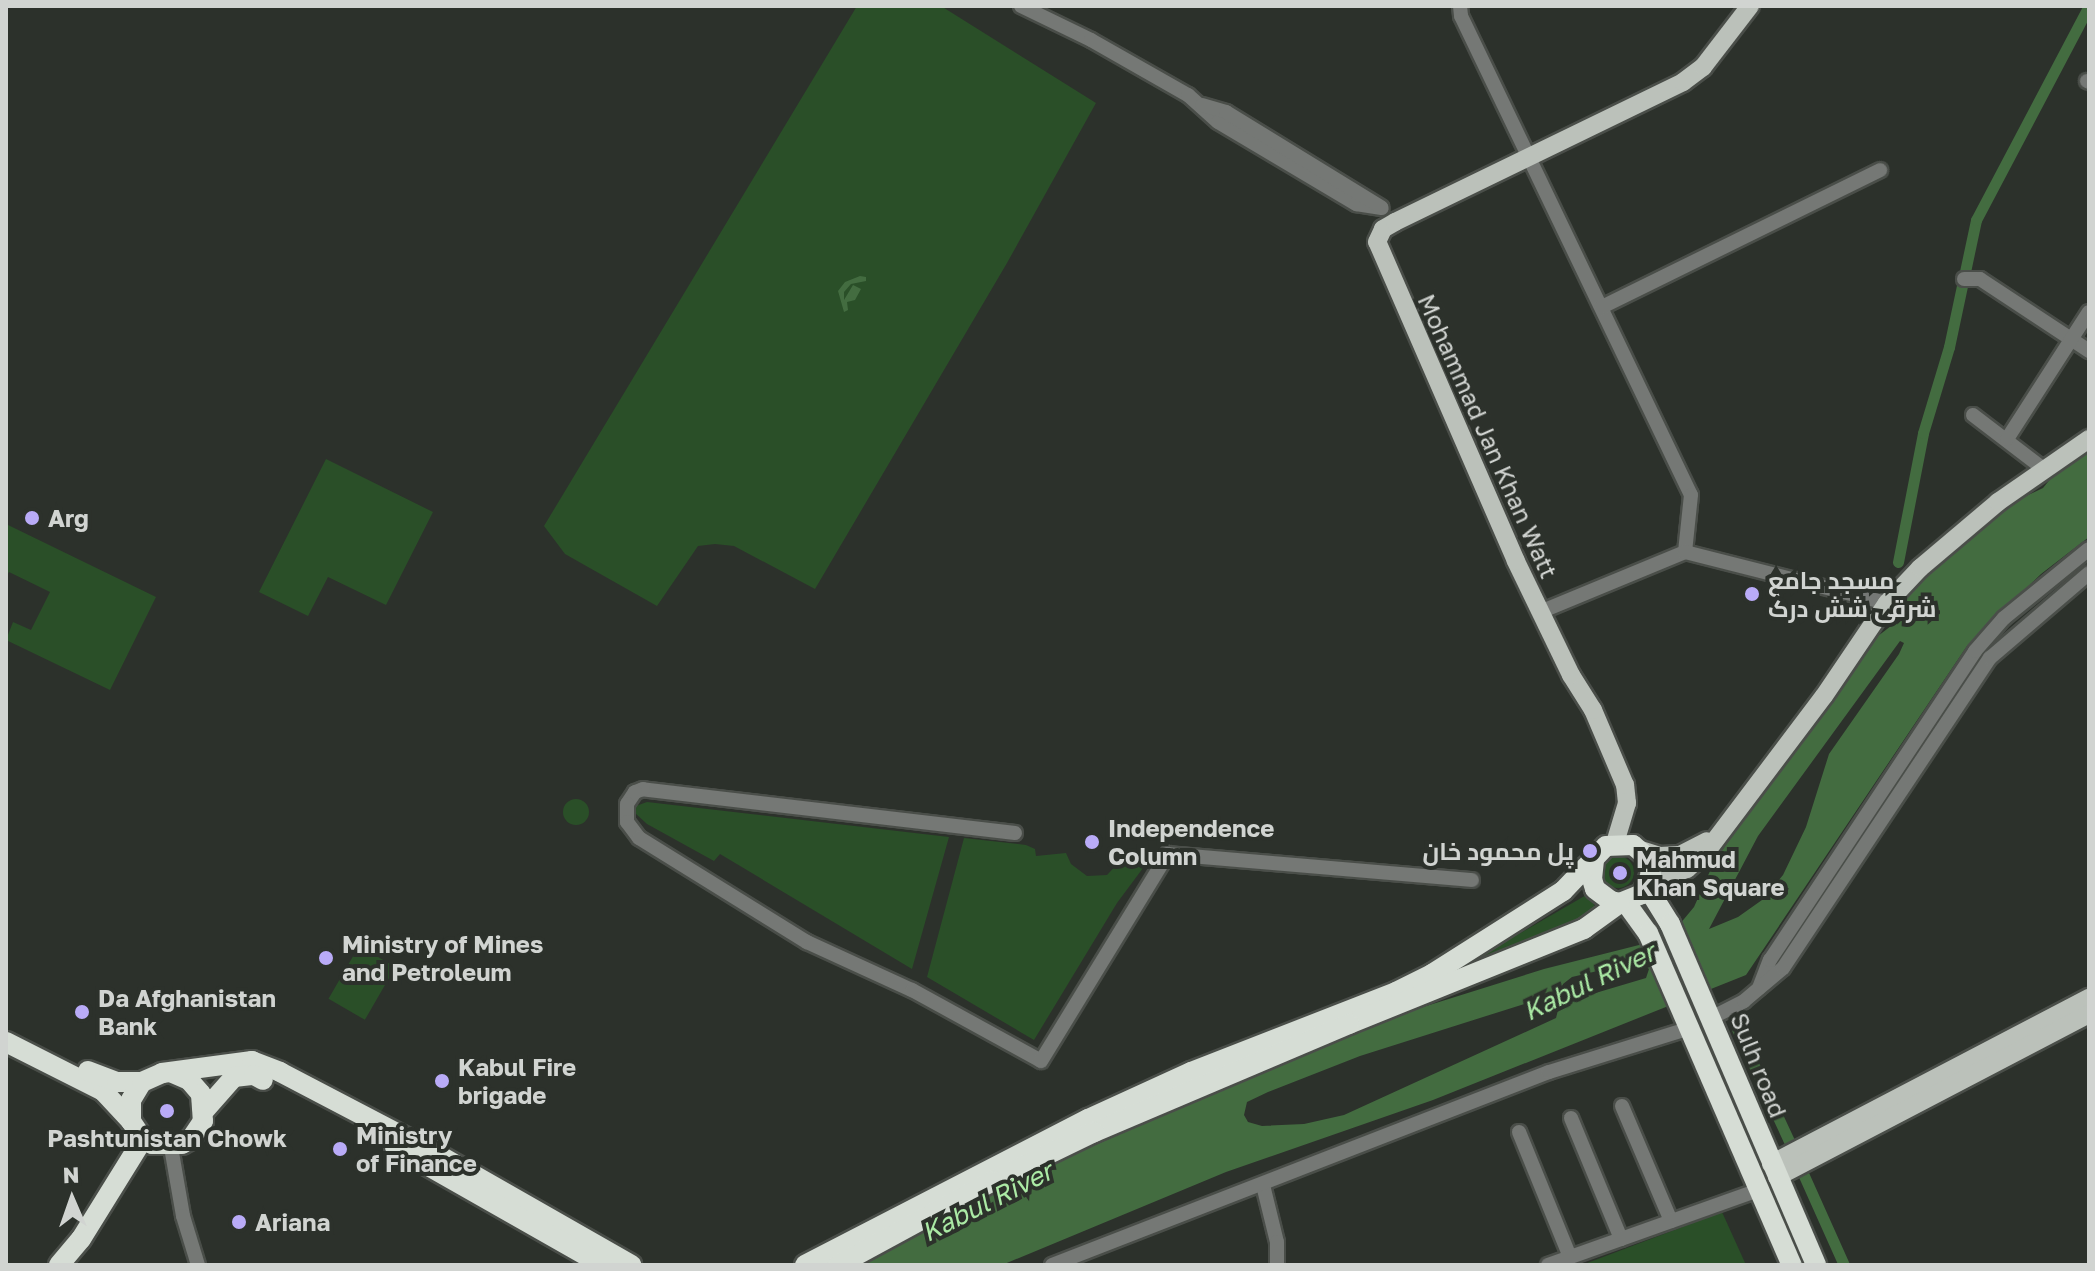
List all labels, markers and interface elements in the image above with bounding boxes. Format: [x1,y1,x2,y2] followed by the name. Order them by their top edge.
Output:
[1412,290,1564,582] street label: Mohammad Jan Khan Watt
[48,504,89,532] place label: Arg
[23,509,41,527] marker: Arg
[1768,566,1936,622] place label: مسجد جامع شرقی شش درک
[1743,585,1761,603] marker: مسجد جامع شرقی شش درک
[1108,814,1274,870] place label: Independence Column
[1083,833,1101,851] marker: Independence Column
[1423,837,1574,865] place label: پل محمود خان
[1581,842,1599,860] marker: پل محمود خان
[1636,845,1785,901] place label: Mahmud Khan Square
[1611,864,1629,882] marker: Mahmud Khan Square
[342,930,543,986] place label: Ministry of Mines and Petroleum
[1518,937,1660,1027] water label: Kabul River
[317,949,335,967] marker: Ministry of Mines and Petroleum
[98,984,276,1040] place label: Da Afghanistan Bank
[73,1003,91,1021] marker: Da Afghanistan Bank
[1725,1009,1793,1121] street label: Sulh road
[458,1053,576,1109] place label: Kabul Fire brigade
[433,1072,451,1090] marker: Kabul Fire brigade
[158,1102,176,1120] marker: Pashtunistan Chowk
[356,1121,477,1177] place label: Ministry of Finance
[47,1124,287,1152] place label: Pashtunistan Chowk
[331,1140,349,1158] marker: Ministry of Finance
[916,1156,1058,1248] water label: Kabul River
[32,1159,112,1239] north arrow
[62,1161,80,1188] text: N
[255,1208,330,1236] place label: Ariana
[230,1213,248,1231] marker: Ariana

